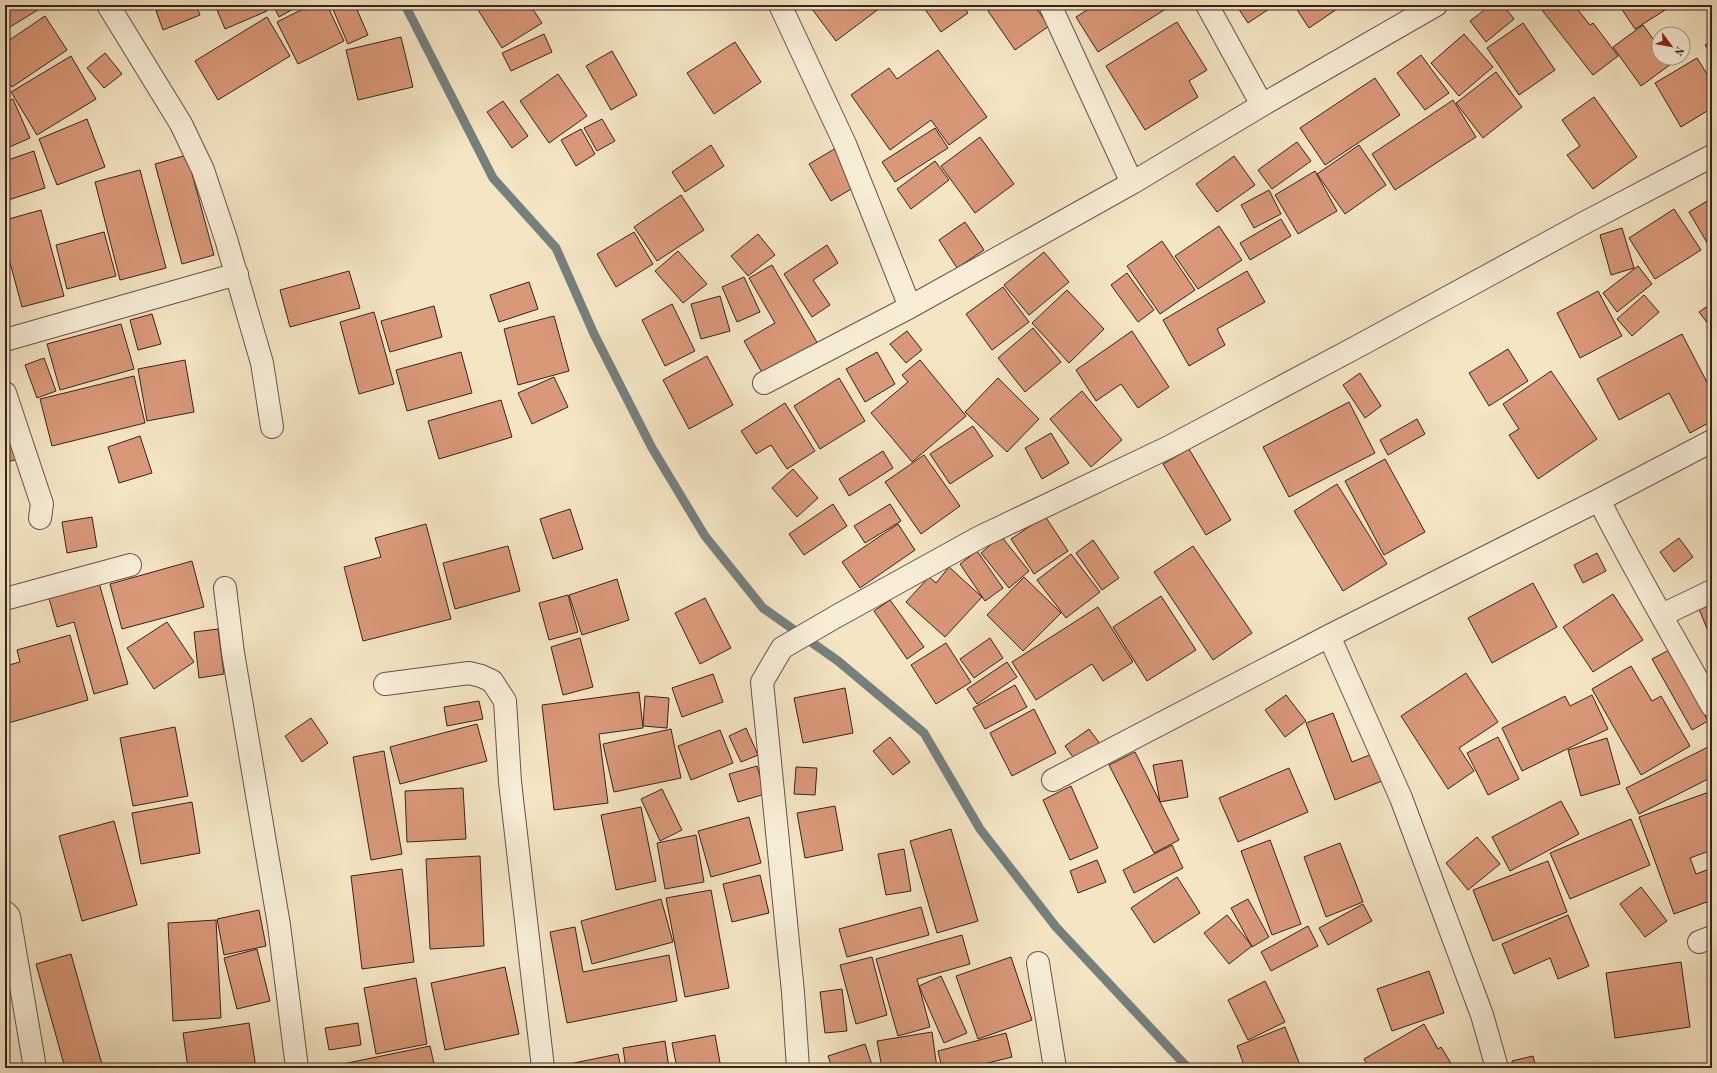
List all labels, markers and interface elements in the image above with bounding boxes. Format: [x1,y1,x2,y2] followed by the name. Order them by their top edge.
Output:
[1651,26,1691,66] north arrow
[1671,44,1685,57] text: N

